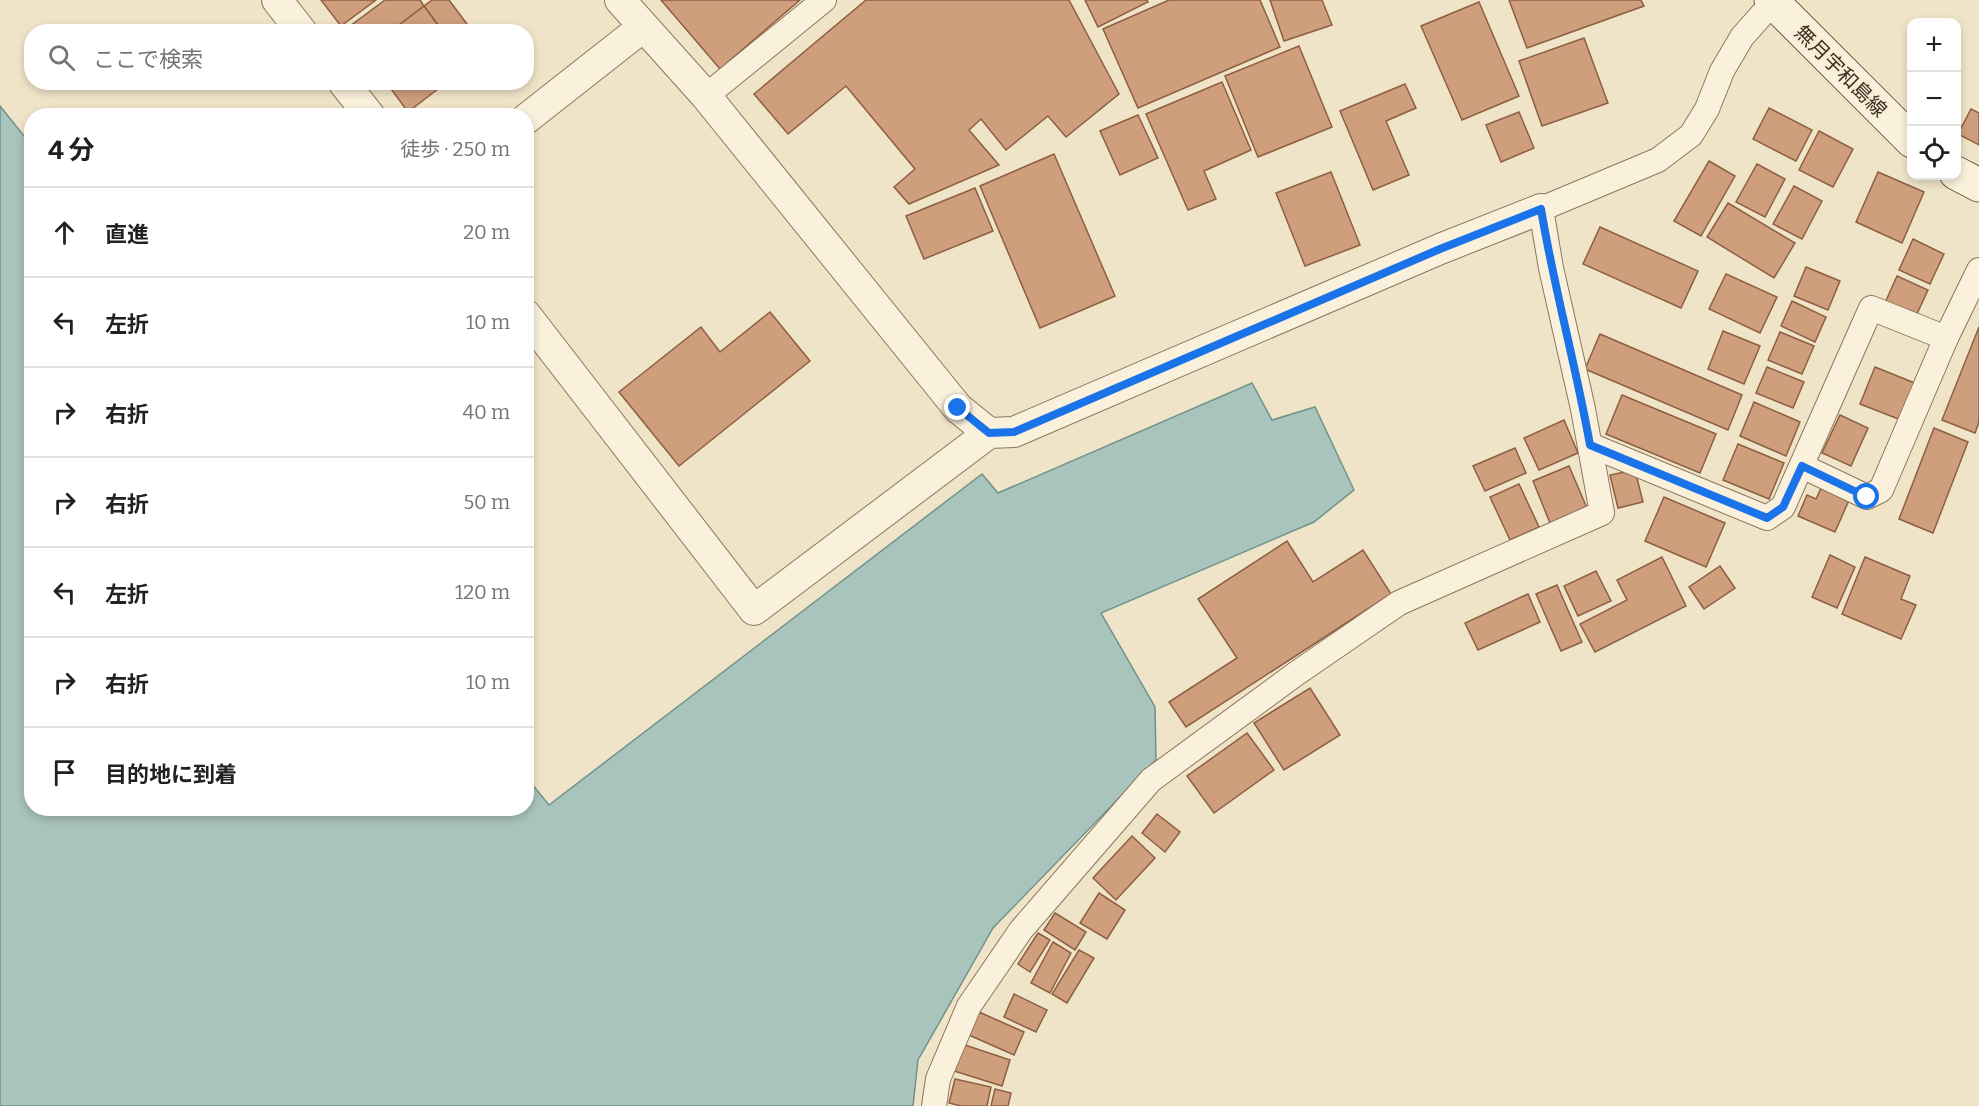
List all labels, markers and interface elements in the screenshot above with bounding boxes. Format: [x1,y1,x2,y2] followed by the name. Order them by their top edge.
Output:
[1907,18,1961,180] map controls
[1907,18,1961,72] button: +
[1790,20,1892,122] street label: 無月宇和島線
[24,24,534,90] search box
[45,41,78,74] icon: search
[93,46,203,73] text: ここで検索
[1907,72,1961,126] button: −
[1907,126,1961,180] button: locate
[48,135,95,166] text: 4 分
[400,137,510,161] text: 徒歩 · 250 m
[48,216,81,249] icon: ahead
[463,220,510,244] text: 20 m
[105,221,149,248] text: 直進
[48,306,81,339] icon: left
[466,310,510,334] text: 10 m
[105,311,149,338] text: 左折
[944,394,970,420] route end
[48,396,81,429] icon: right
[462,400,510,424] text: 40 m
[105,401,149,428] text: 右折
[1853,483,1879,509] route start
[48,486,81,519] icon: right
[463,490,510,514] text: 50 m
[105,491,149,518] text: 右折
[48,576,81,609] icon: left
[455,580,510,604] text: 120 m
[105,581,149,608] text: 左折
[48,666,81,699] icon: right
[466,670,510,694] text: 10 m
[105,671,149,698] text: 右折
[48,756,81,789] icon: arrive
[105,761,237,788] text: 目的地に到着

